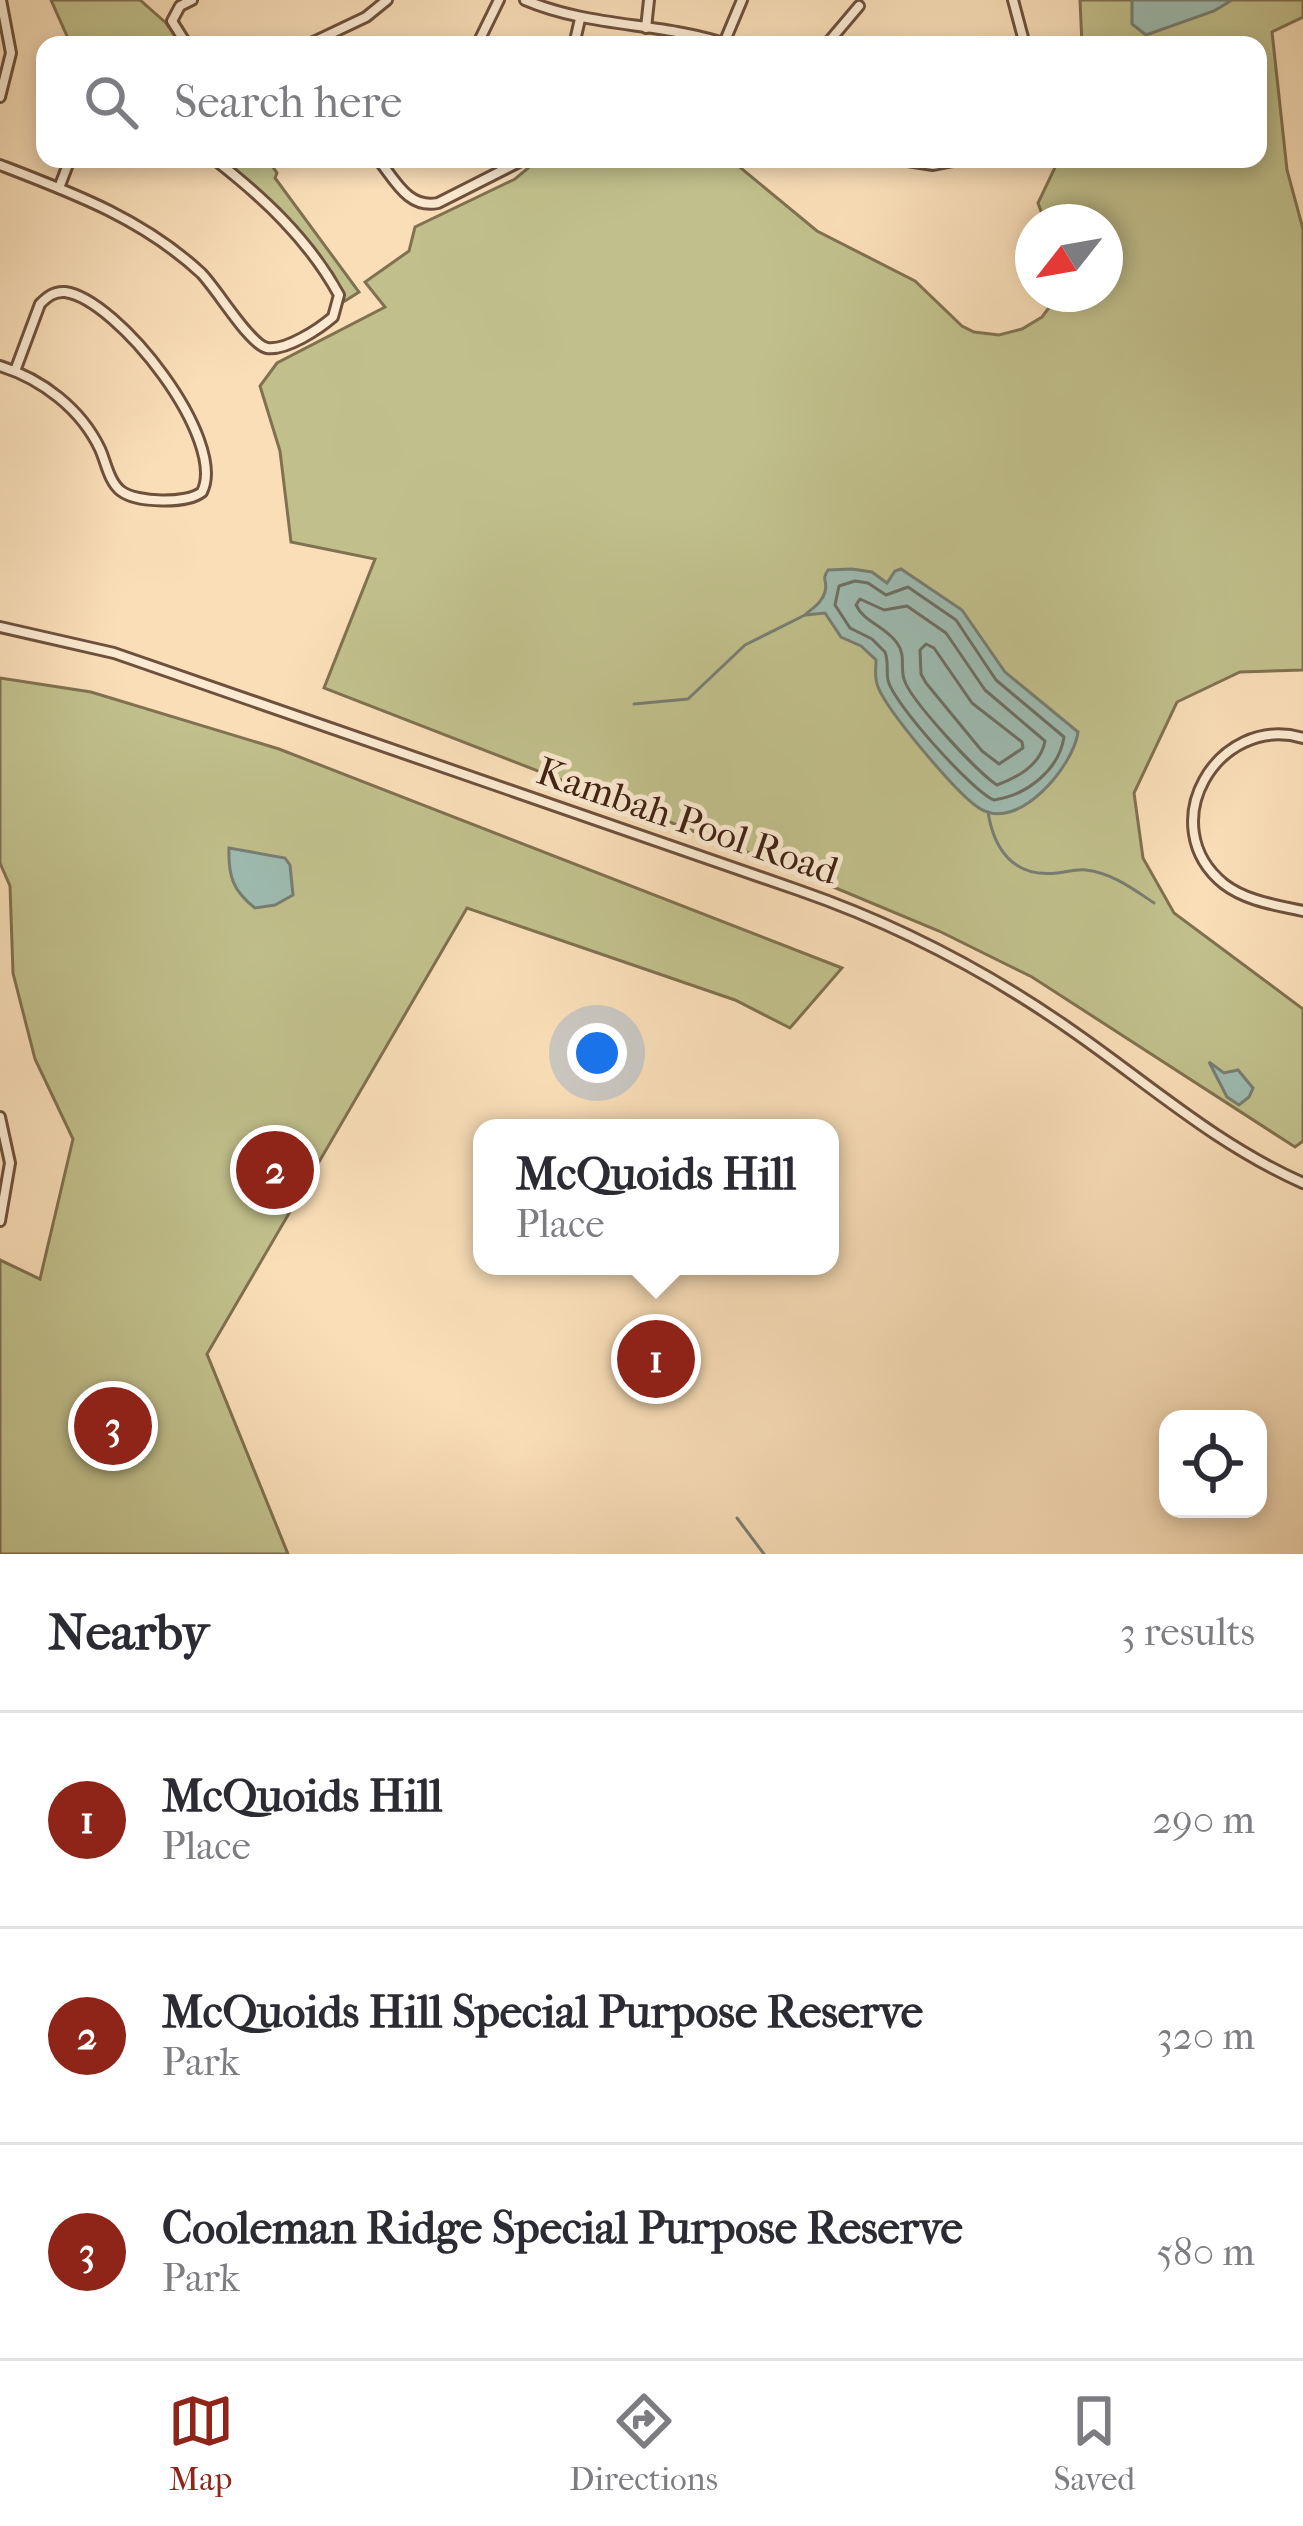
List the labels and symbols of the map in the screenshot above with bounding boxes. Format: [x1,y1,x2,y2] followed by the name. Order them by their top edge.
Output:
[1015,204,1123,312] north arrow
[531,748,845,894] street label: Kambah Pool Road
[567,1023,627,1083] your location
[236,1125,314,1215] pin: 2
[617,1314,695,1404] pin: 1
[74,1381,152,1471] pin: 3

